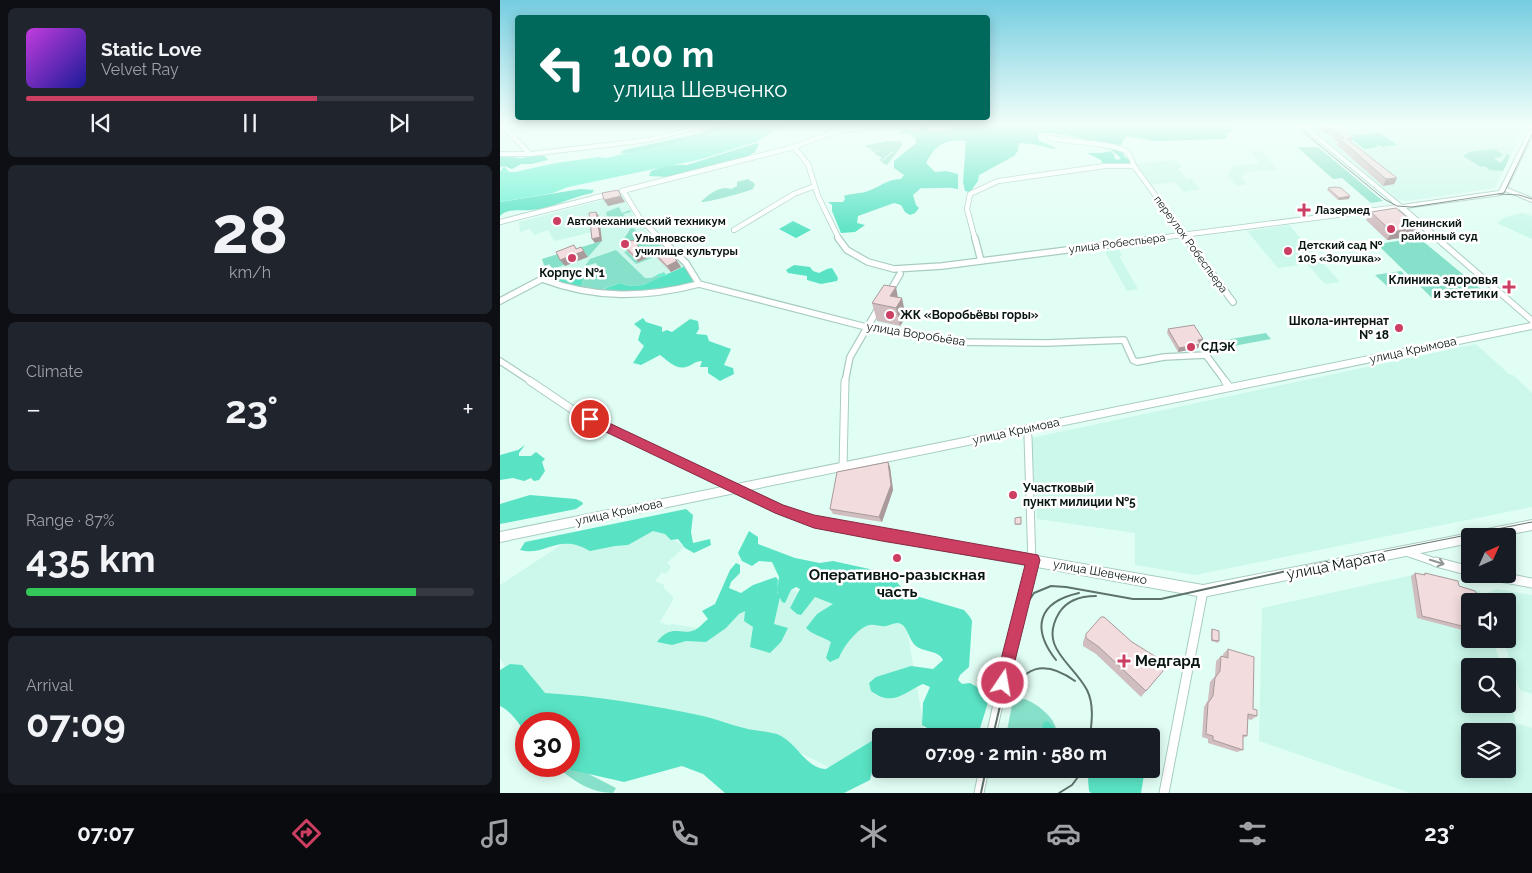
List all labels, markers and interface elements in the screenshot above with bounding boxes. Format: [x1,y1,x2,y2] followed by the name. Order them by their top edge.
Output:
[613,34,714,75] text: 100 m
[530,35,595,100] icon: left
[101,38,202,60] text: Static Love
[101,60,179,79] text: Velvet Ray
[613,76,787,102] text: улица Шевченко
[87,109,115,137] icon: previous
[236,109,264,137] icon: pause
[385,109,413,137] icon: next
[212,192,288,268] text: 28
[1151,193,1230,295] street label: переулок Робеспьера
[1297,203,1311,217] marker: Лазермед
[1315,204,1370,217] place label: Лазермед
[551,215,563,227] marker: Автомеханический техникум
[567,215,726,228] place label: Автомеханический техникум
[1401,217,1478,243] place label: Ленинский районный суд
[1385,223,1397,235] marker: Ленинский районный суд
[1068,231,1166,256] street label: улица Робеспьера
[634,232,738,258] place label: Ульяновское училище культуры
[619,238,631,250] marker: Ульяновское училище культуры
[1298,239,1382,265] place label: Детский сад № 105 «Золушка»
[1282,245,1294,257] marker: Детский сад № 105 «Золушка»
[566,252,578,264] marker: Корпус №1
[229,263,271,282] text: km/h
[539,266,605,280] place label: Корпус №1
[1389,273,1498,301] place label: Клиника здоровья и эстетики
[1502,280,1516,294] marker: Клиника здоровья и эстетики
[900,308,1039,322] place label: ЖК «Воробьёвы горы»
[884,309,896,321] marker: ЖК «Воробьёвы горы»
[1289,314,1389,342] place label: Школа-интернат № 18
[866,319,966,349] street label: улица Воробьёва
[1393,322,1405,334] marker: Школа-интернат № 18
[1368,334,1458,366] street label: улица Крымова
[1201,340,1236,354] place label: СДЭК
[1185,341,1197,353] marker: СДЭК
[26,362,83,381] text: Climate
[225,387,278,432] text: 23°
[26,393,41,426] text: −
[462,393,474,426] text: +
[569,398,611,440] pin
[576,405,604,433] icon: arrive
[971,415,1061,447] street label: улица Крымова
[1022,481,1136,509] place label: Участковый пункт милиции №5
[1007,489,1019,501] marker: Участковый пункт милиции №5
[574,496,664,528] street label: улица Крымова
[26,511,114,530] text: Range · 87%
[1461,528,1516,582] north arrow
[1461,528,1516,778] map controls
[26,536,156,581] text: 435 km
[1285,547,1387,583] street label: улица Марата
[891,552,903,564] marker: Оперативно-разыскная часть
[1052,557,1148,587] street label: улица Шевченко
[1429,558,1445,568] one-way arrow
[809,566,985,601] place label: Оперативно-разыскная часть
[1461,593,1516,648] button: sound
[1135,652,1201,670] place label: Медгард
[1117,654,1131,668] marker: Медгард
[976,656,1028,708] position arrow
[1461,658,1516,713] button: search
[26,676,73,695] text: Arrival
[26,701,126,746] text: 07:09
[515,712,580,777] speed limit sign: 30
[1461,723,1516,778] button: layers
[925,742,1107,764] text: 07:09 · 2 min · 580 m
[289,816,324,851] icon: directions
[478,816,513,851] icon: music
[667,816,702,851] icon: phone
[856,816,891,851] icon: climate
[1046,816,1081,851] icon: car
[1235,816,1270,851] icon: filters
[77,820,134,846] text: 07:07
[1424,820,1455,846] text: 23°

